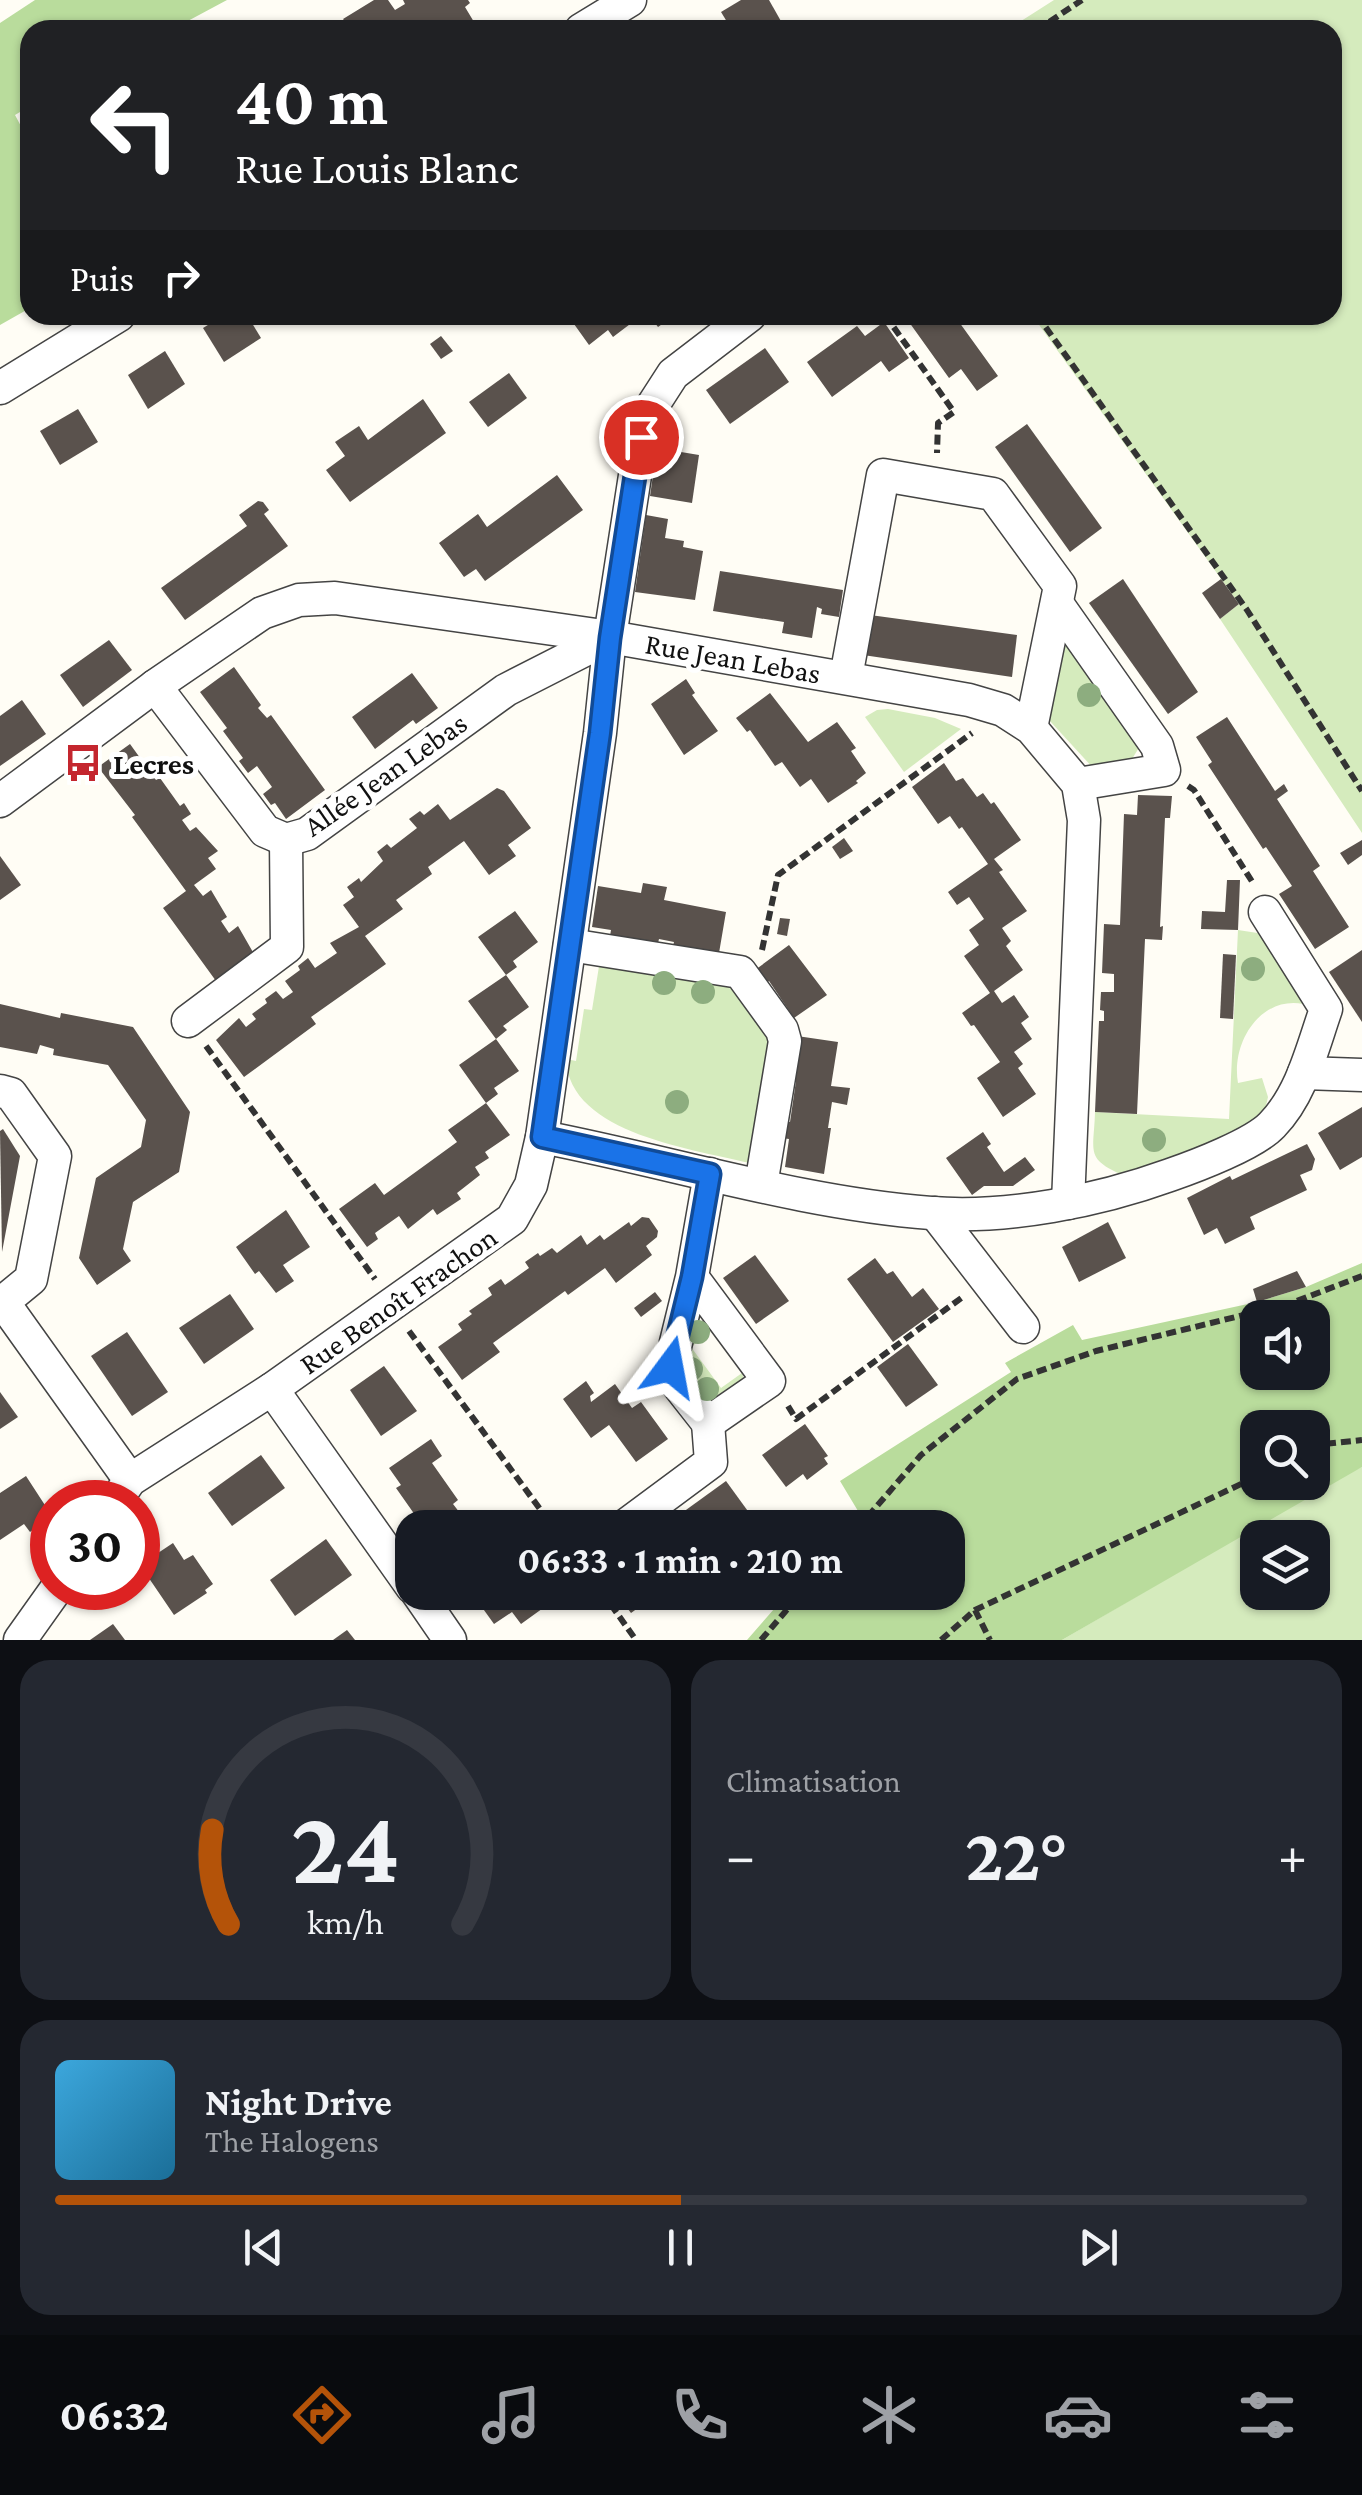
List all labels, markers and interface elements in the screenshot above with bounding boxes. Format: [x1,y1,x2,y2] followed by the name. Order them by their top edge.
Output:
[70,60,200,190] icon: left
[235,61,388,139] text: 40 m
[235,143,518,193] text: Rue Louis Blanc
[154,250,209,305] icon: right
[70,257,134,299] text: Puis
[599,395,684,480] pin
[614,410,669,465] icon: arrive
[643,626,823,690] street label: Rue Jean Lebas
[297,706,473,842] street label: Allée Jean Lebas
[62,742,104,784] bus stop icon: Lecres
[113,747,194,780] place label: Lecres
[293,1220,503,1380] street label: Rue Benoît Frachon
[1240,1300,1330,1610] map controls
[1240,1300,1330,1390] button: sound
[618,1315,722,1419] position arrow
[1240,1410,1330,1500] button: search
[30,1480,160,1610] speed limit sign: 30
[1240,1520,1330,1610] button: layers
[517,1539,843,1581] text: 06:33 · 1 min · 210 m
[726,1763,901,1799] text: Climatisation
[291,1789,400,1904] text: 24
[965,1813,1068,1896] text: 22°
[726,1825,755,1886] text: −
[1278,1825,1307,1886] text: +
[307,1902,384,1942] text: km/h
[205,2081,392,2123] text: Night Drive
[205,2123,379,2159] text: The Halogens
[236,2220,291,2275] icon: previous
[653,2220,708,2275] icon: pause
[1071,2220,1126,2275] icon: next
[287,2380,357,2450] icon: directions
[476,2380,546,2450] icon: music
[665,2380,735,2450] icon: phone
[854,2380,924,2450] icon: climate
[1043,2380,1113,2450] icon: car
[1232,2380,1302,2450] icon: filters
[60,2390,168,2440] text: 06:32

